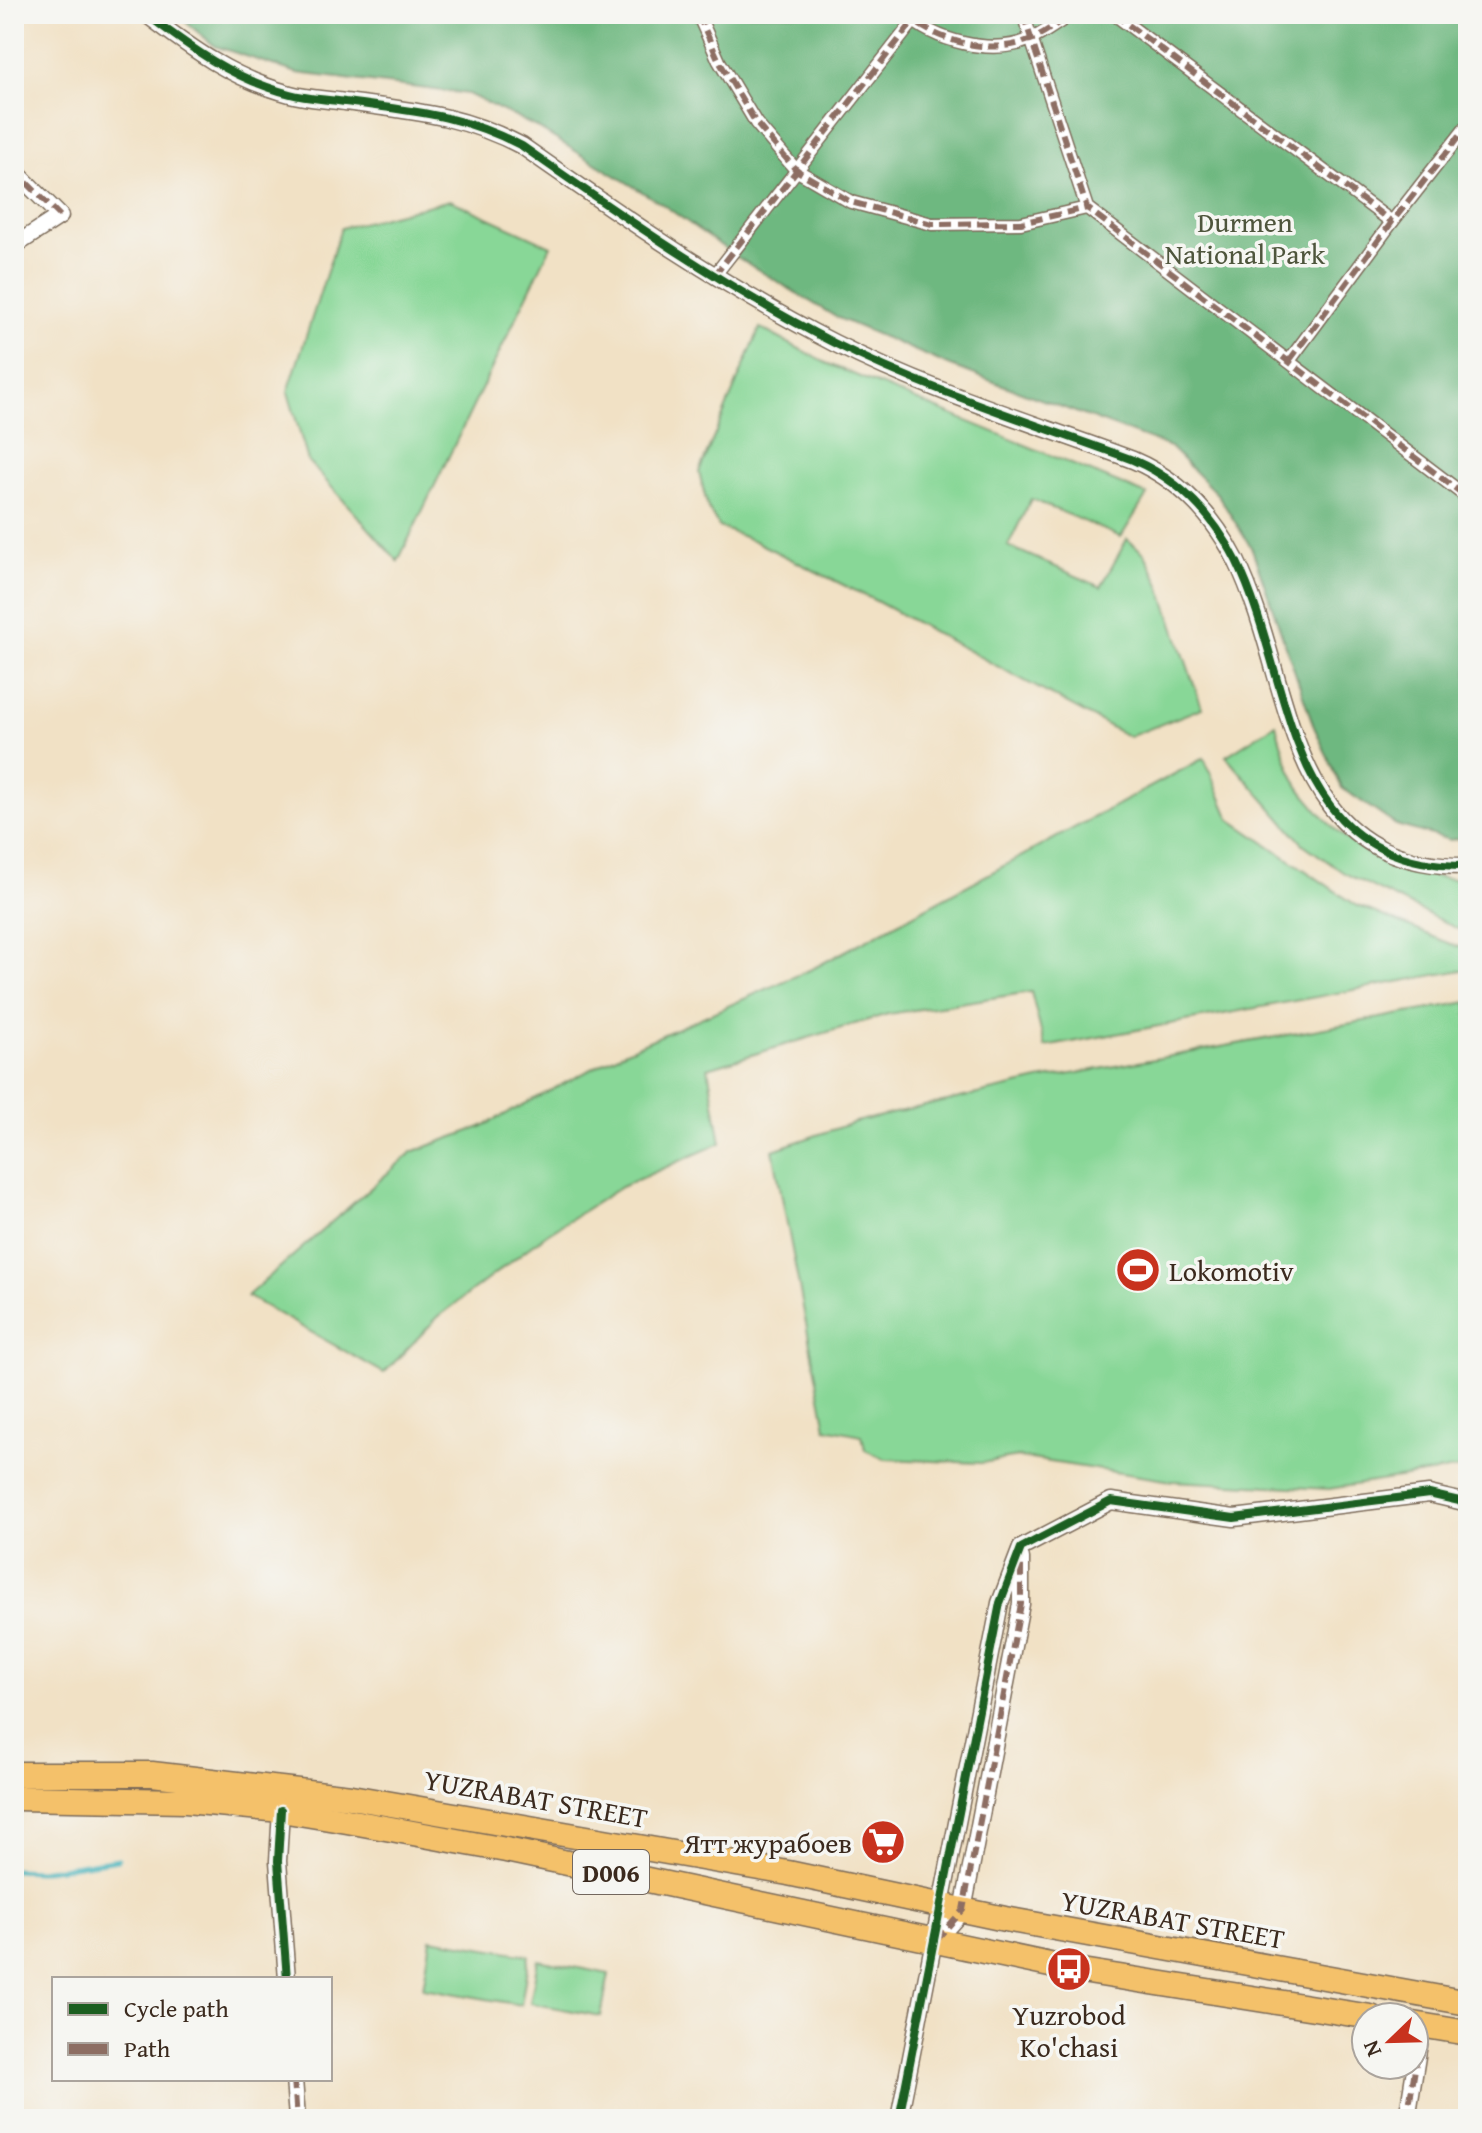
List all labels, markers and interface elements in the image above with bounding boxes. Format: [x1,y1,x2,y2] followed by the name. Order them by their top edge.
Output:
[1165,201,1326,274] park label: Durmen National Park
[1114,1246,1162,1294] sports icon: Lokomotiv
[1169,1250,1294,1291] place label: Lokomotiv
[421,1758,651,1838] street label: YUZRABAT STREET
[859,1818,907,1866] supermarket icon: Ятт журабоев
[683,1822,852,1863] place label: Ятт журабоев
[573,1850,649,1894] road number: D006
[1058,1879,1288,1959] street label: YUZRABAT STREET
[1045,1945,1093,1993] bus stop icon: Yuzrobod Ko'chasi
[52,1977,332,2081] legend
[124,1991,229,2026] text: Cycle path
[1012,1994,1126,2067] place label: Yuzrobod Ko'chasi
[1350,2001,1430,2081] north arrow
[124,2031,171,2066] text: Path
[1354,2036,1389,2062] text: N

